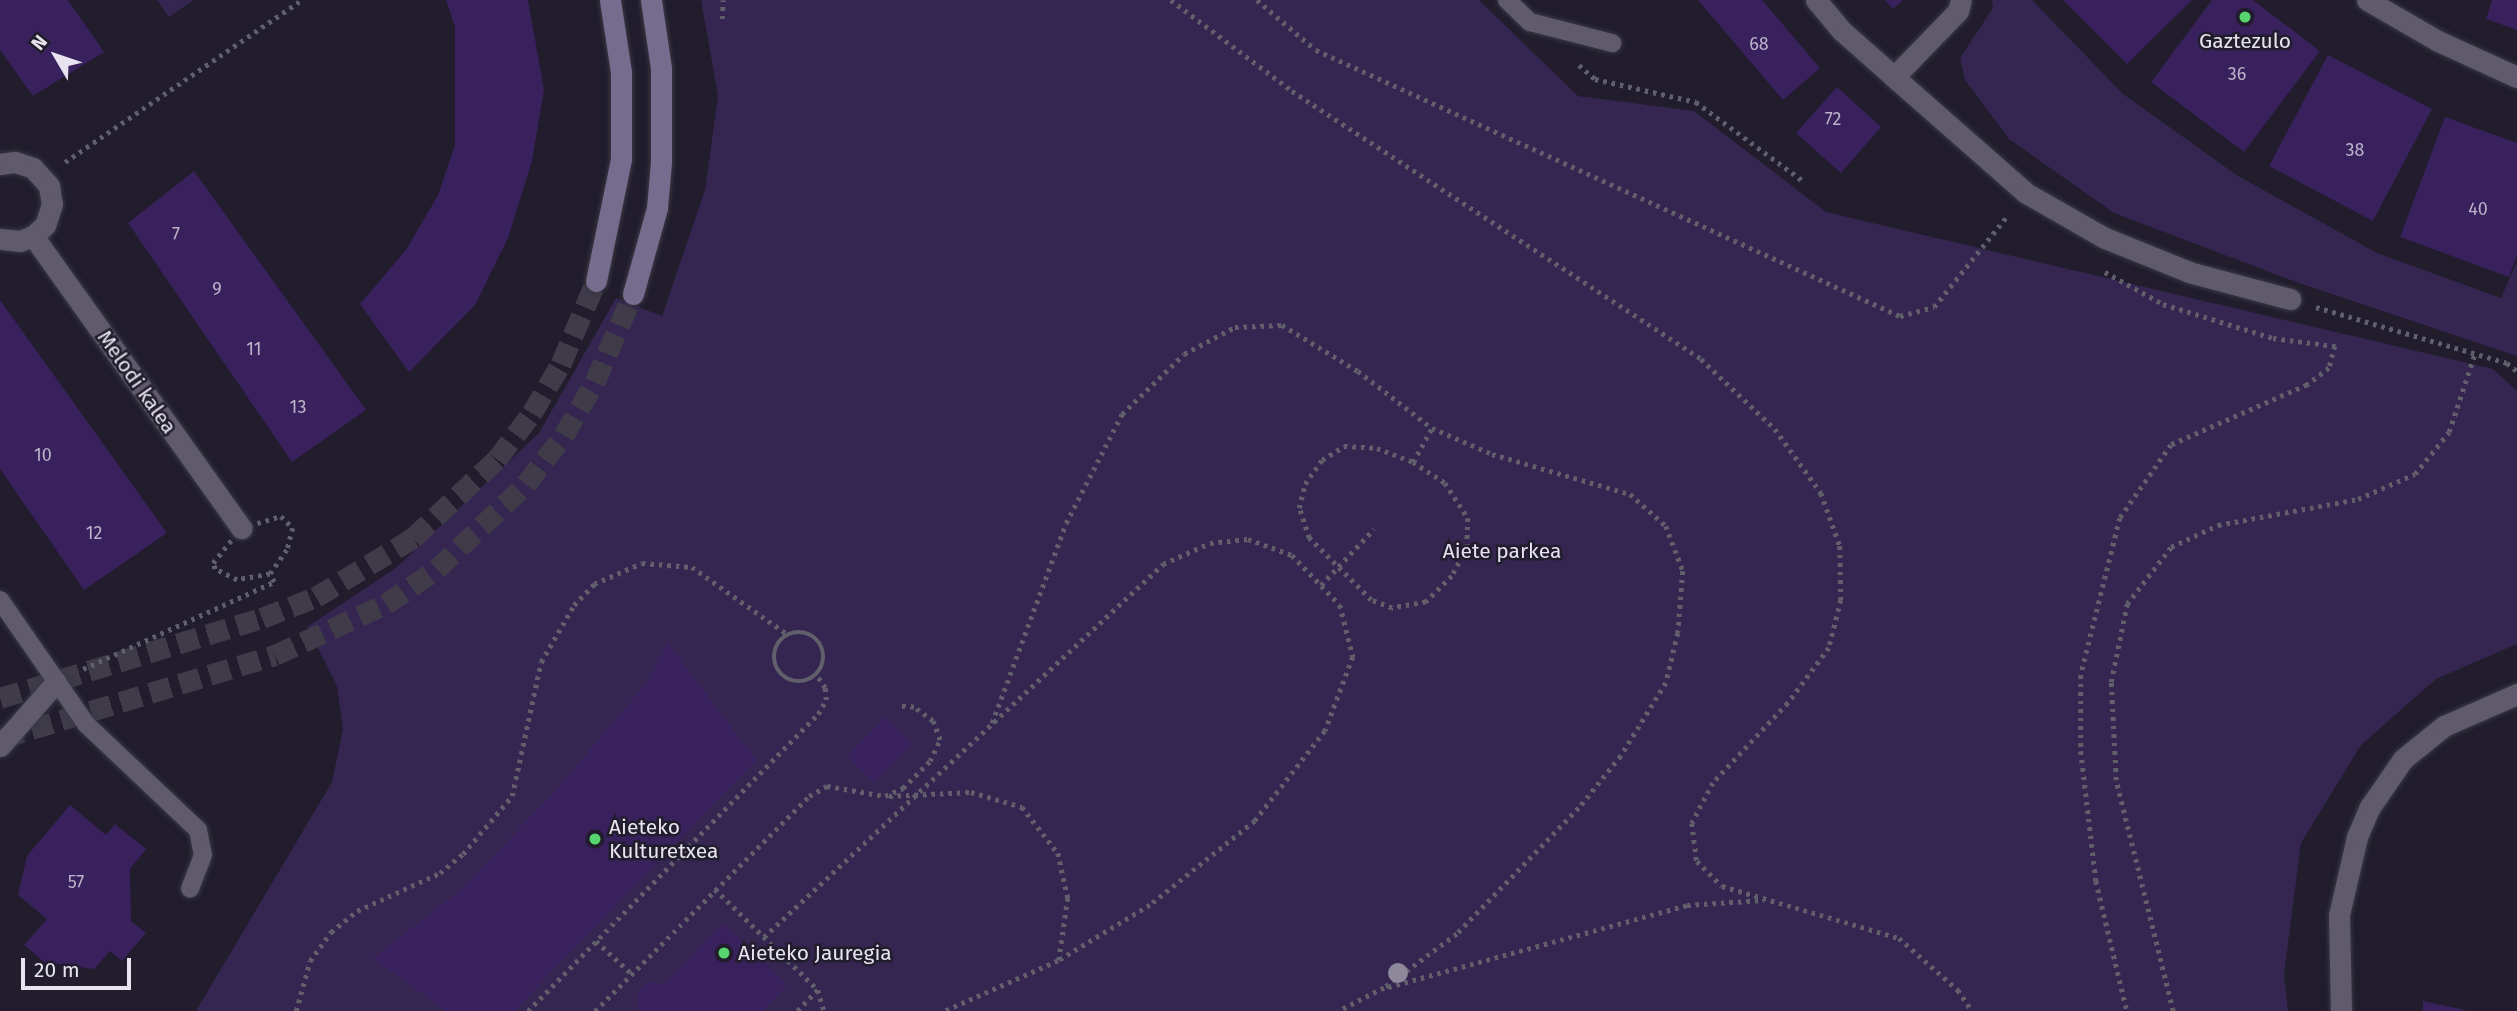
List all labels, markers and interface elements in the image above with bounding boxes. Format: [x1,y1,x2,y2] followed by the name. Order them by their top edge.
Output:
[2237,9,2253,25] marker: Gaztezulo
[21,21,91,91] north arrow
[2199,28,2291,54] place label: Gaztezulo
[26,30,52,55] text: N
[1749,33,1769,55] house number: 68
[2228,63,2246,85] house number: 36
[1825,108,1841,130] house number: 72
[2346,139,2364,161] house number: 38
[2468,198,2488,220] house number: 40
[172,223,180,245] house number: 7
[212,278,222,300] house number: 9
[92,325,182,439] street label: Melodi kalea
[246,338,262,360] house number: 11
[290,396,306,418] house number: 13
[34,444,52,466] house number: 10
[86,522,102,544] house number: 12
[1443,538,1561,564] park label: Aiete parkea
[609,814,719,864] place label: Aieteko Kulturetxea
[587,831,603,847] marker: Aieteko Kulturetxea
[68,871,84,893] house number: 57
[738,940,892,966] place label: Aieteko Jauregia
[24,944,135,988] scale bar
[716,945,732,961] marker: Aieteko Jauregia
[34,957,80,983] text: 20 m

